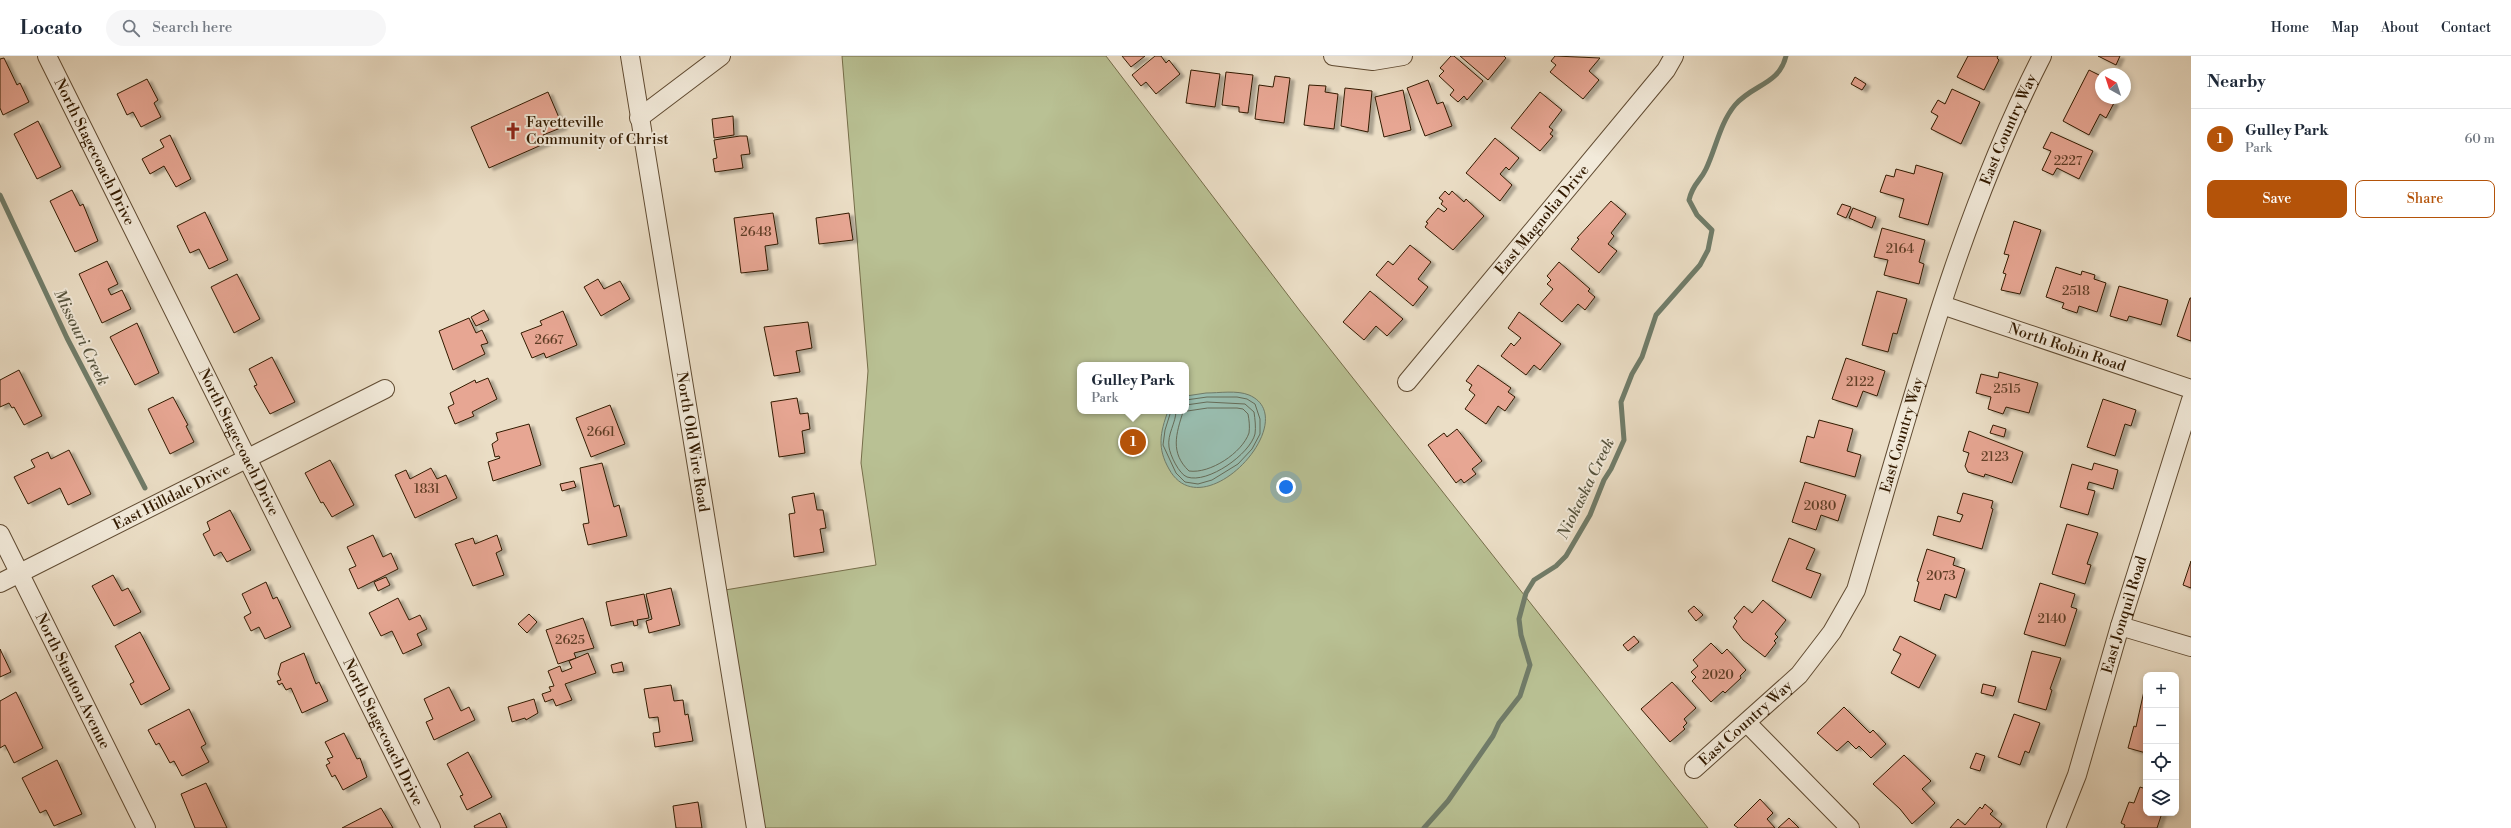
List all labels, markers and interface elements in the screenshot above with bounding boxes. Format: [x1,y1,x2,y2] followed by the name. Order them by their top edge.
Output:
[106,10,386,46] search box
[20,16,82,40] text: Locato
[120,17,142,39] icon: search
[152,18,232,37] text: Search here
[2271,19,2309,37] text: Home
[2331,19,2359,37] text: Map
[2381,19,2419,37] text: About
[2441,19,2491,37] text: Contact
[2095,68,2131,104] north arrow
[1976,70,2042,188] street label: East Country Way
[2207,71,2266,93] text: Nearby
[50,75,139,229] street label: North Stagecoach Drive
[526,113,669,149] place label: Fayetteville Community of Christ
[503,121,523,141] church icon: Fayetteville Community of Christ
[2245,121,2328,140] text: Gulley Park
[2217,131,2223,147] text: 1
[2464,131,2495,147] text: 60 m
[2245,140,2272,156] text: Park
[2054,153,2083,169] house number: 2227
[1491,161,1593,279] street label: East Magnolia Drive
[2207,180,2347,218] button: Save
[2355,180,2495,218] button: Share
[740,224,772,240] house number: 2648
[1886,241,1915,257] house number: 2164
[2062,283,2090,299] house number: 2518
[49,286,113,389] water label: Missouri Creek
[2006,319,2129,376] street label: North Robin Road
[534,332,564,348] house number: 2667
[1077,362,1189,414] popup
[194,365,283,519] street label: North Stagecoach Drive
[672,371,713,514] street label: North Old Wire Road
[1091,371,1175,390] text: Gulley Park
[1846,374,1874,390] house number: 2122
[1876,374,1928,495] street label: East Country Way
[1993,381,2021,397] house number: 2515
[1091,390,1118,406] text: Park
[587,424,616,440] house number: 2661
[1120,427,1146,457] pin: 1
[1552,435,1619,543] water label: Niokaska Creek
[1981,449,2009,465] house number: 2123
[110,460,233,534] street label: East Hilldale Drive
[1276,477,1296,497] your location
[414,481,440,497] house number: 1831
[1804,498,1837,514] house number: 2080
[2098,553,2152,676] street label: East Jonquil Road
[1926,568,1956,584] house number: 2073
[31,610,114,752] street label: North Stanton Avenue
[2037,611,2067,627] house number: 2140
[555,632,585,648] house number: 2625
[338,655,427,809] street label: North Stagecoach Drive
[1702,667,1734,683] house number: 2020
[2143,672,2179,816] map controls
[2143,672,2179,708] button: +
[1695,676,1797,770] street label: East Country Way
[2143,708,2179,744] button: −
[2143,744,2179,780] button: locate
[2143,780,2179,816] button: layers

